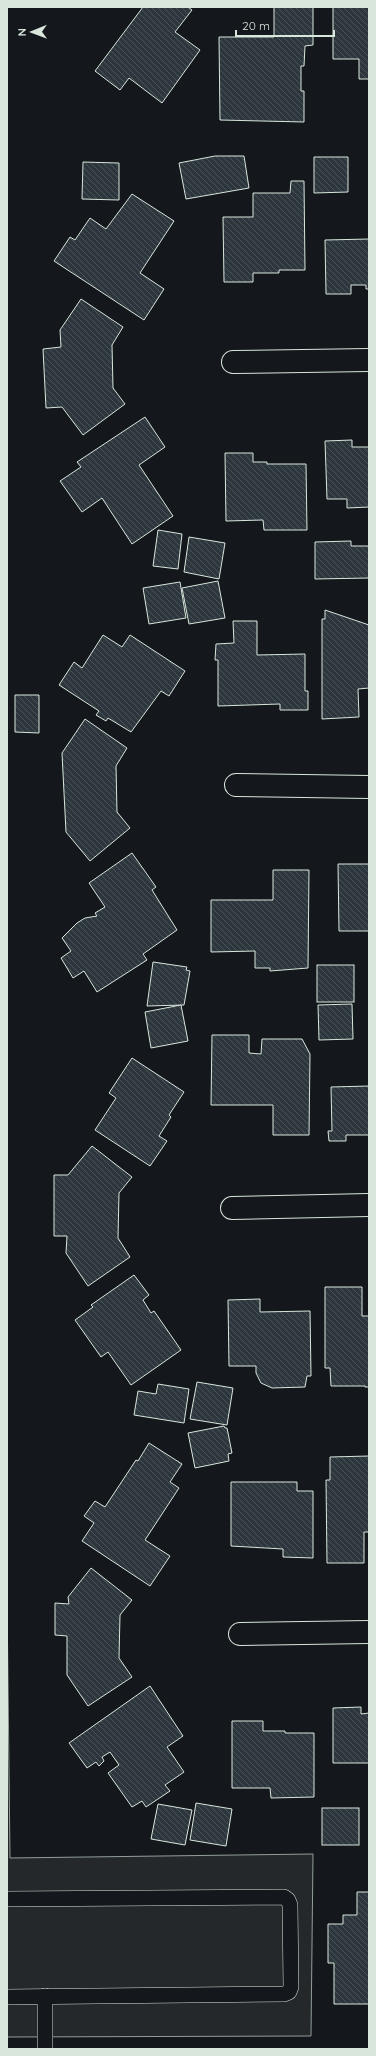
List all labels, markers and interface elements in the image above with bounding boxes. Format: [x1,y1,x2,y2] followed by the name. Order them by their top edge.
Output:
[12,12,52,52] north arrow
[236,12,334,38] scale bar
[242,18,270,33] text: 20 m
[15,28,29,36] text: N

